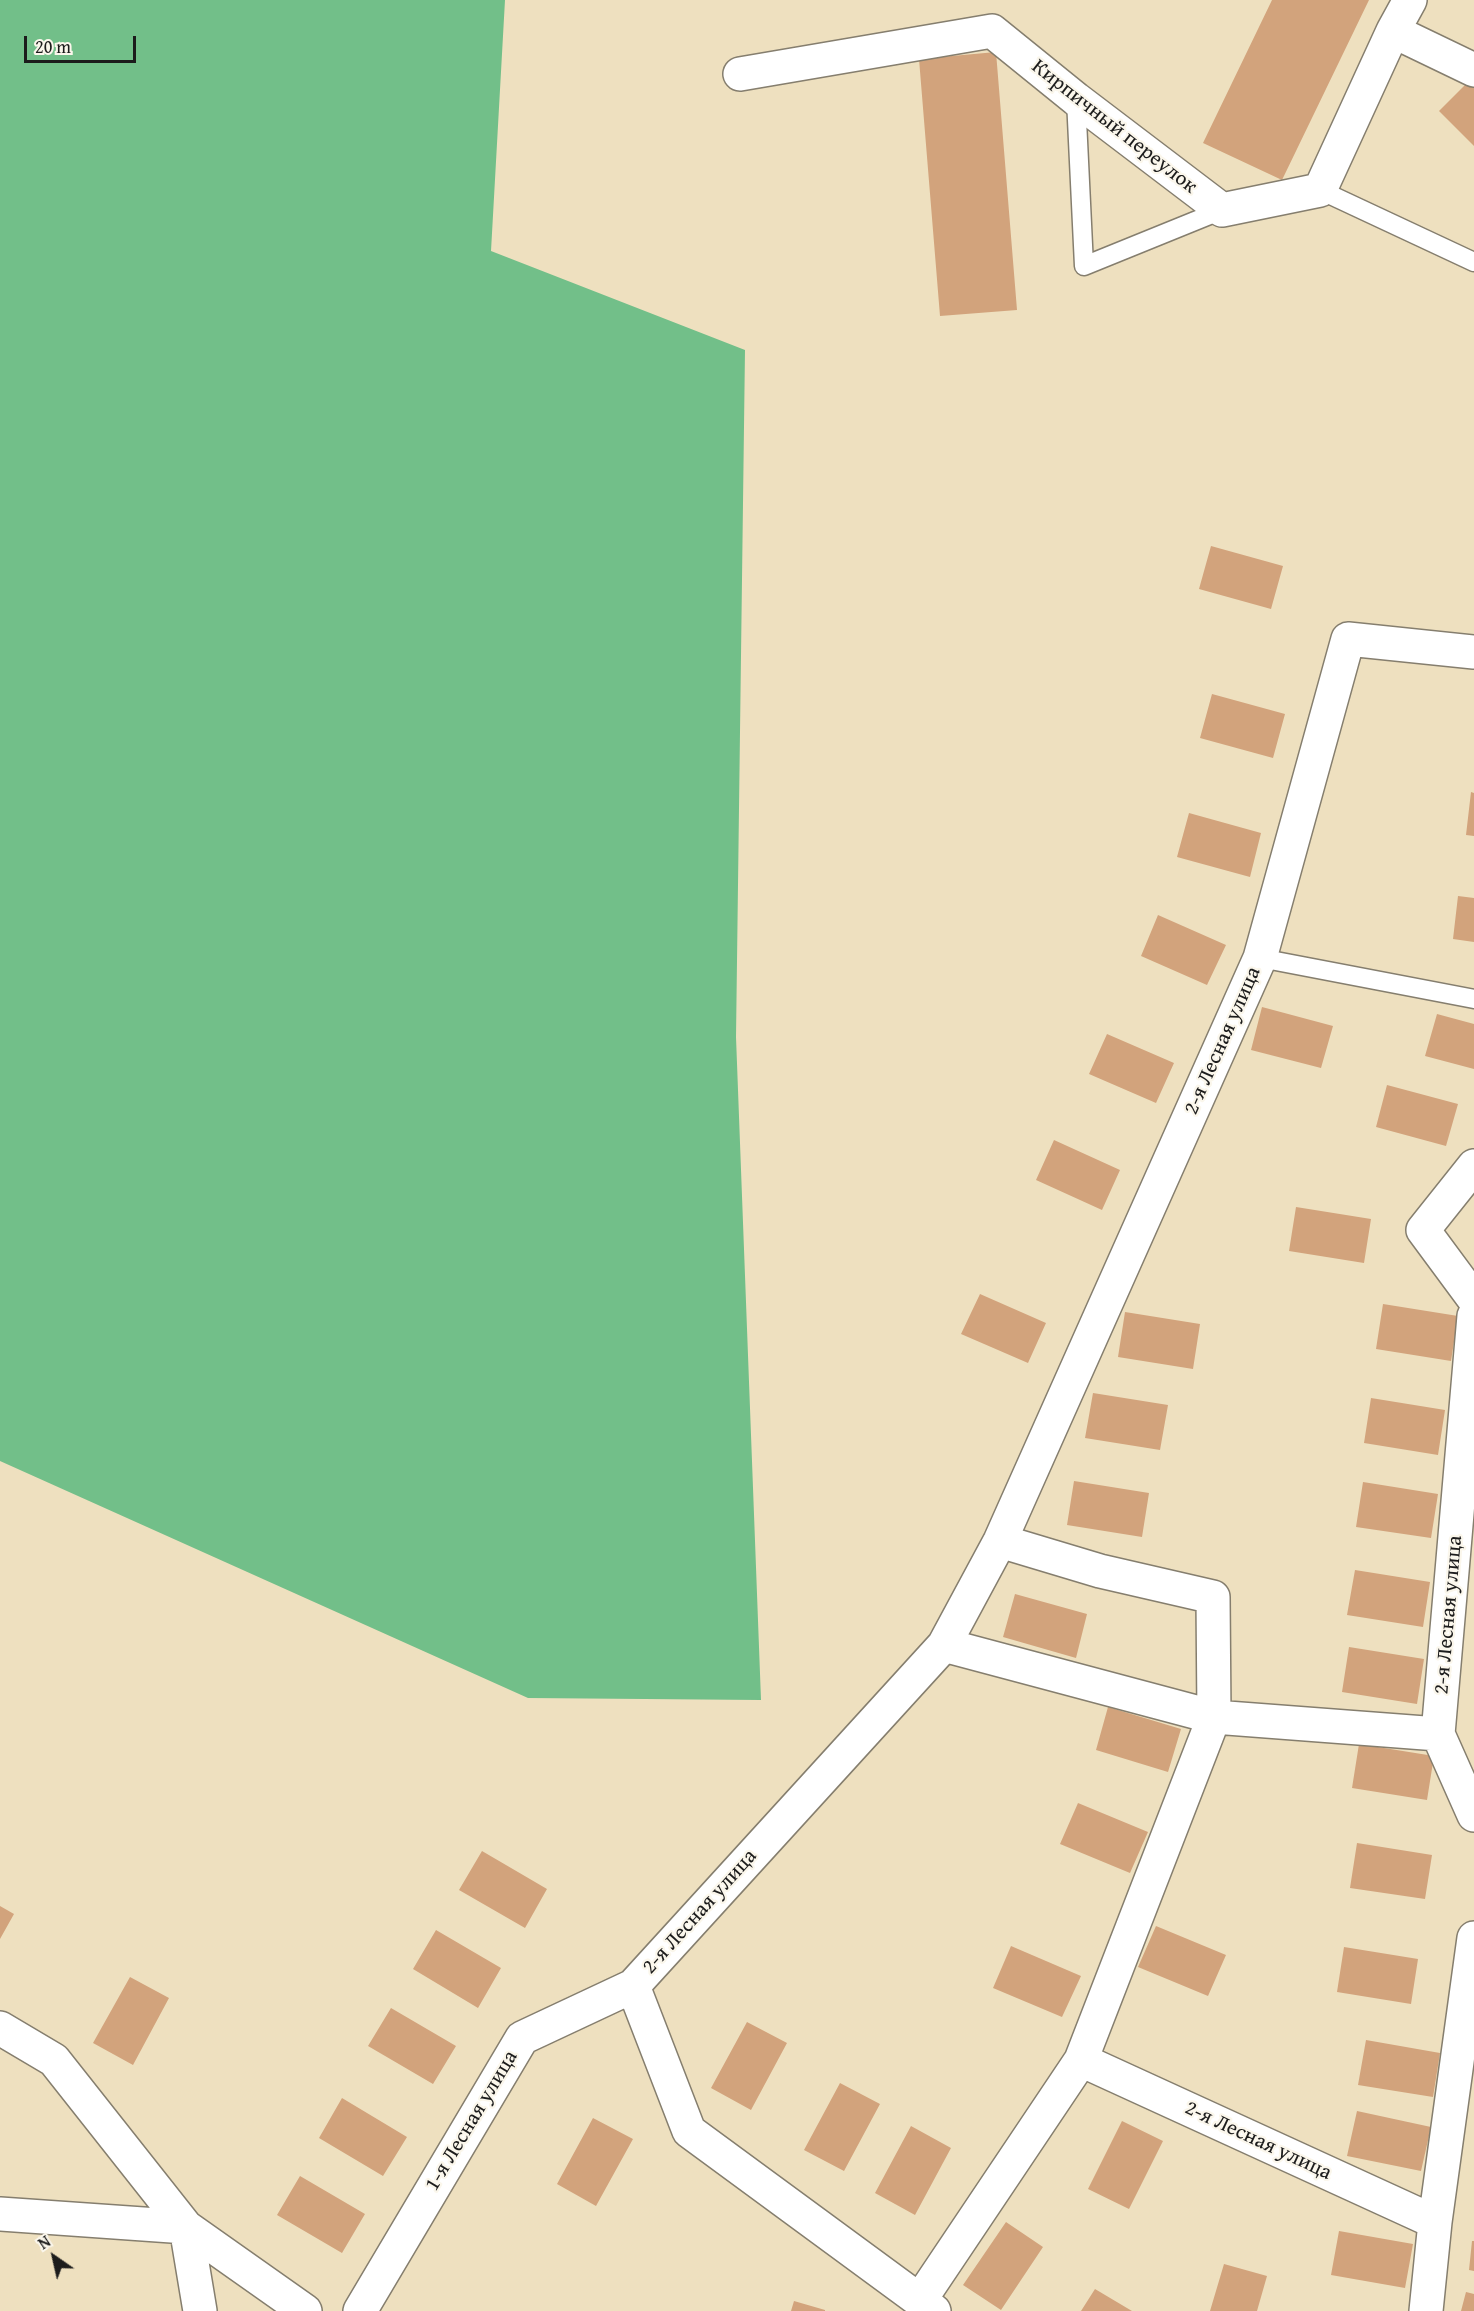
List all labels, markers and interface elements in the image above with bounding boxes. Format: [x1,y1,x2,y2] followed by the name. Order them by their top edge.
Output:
[27,24,140,62] scale bar
[35,33,71,60] text: 20 m
[1026,55,1202,199] street label: Кирпичный переулок
[1179,963,1267,1119] street label: 2-я Лесная улица
[1430,1535,1468,1695] street label: 2-я Лесная улица
[637,1844,763,1980] street label: 2-я Лесная улица
[420,2046,524,2196] street label: 1-я Лесная улица
[1181,2096,1335,2186] street label: 2-я Лесная улица
[24,2227,84,2287] north arrow
[33,2229,55,2255] text: N

